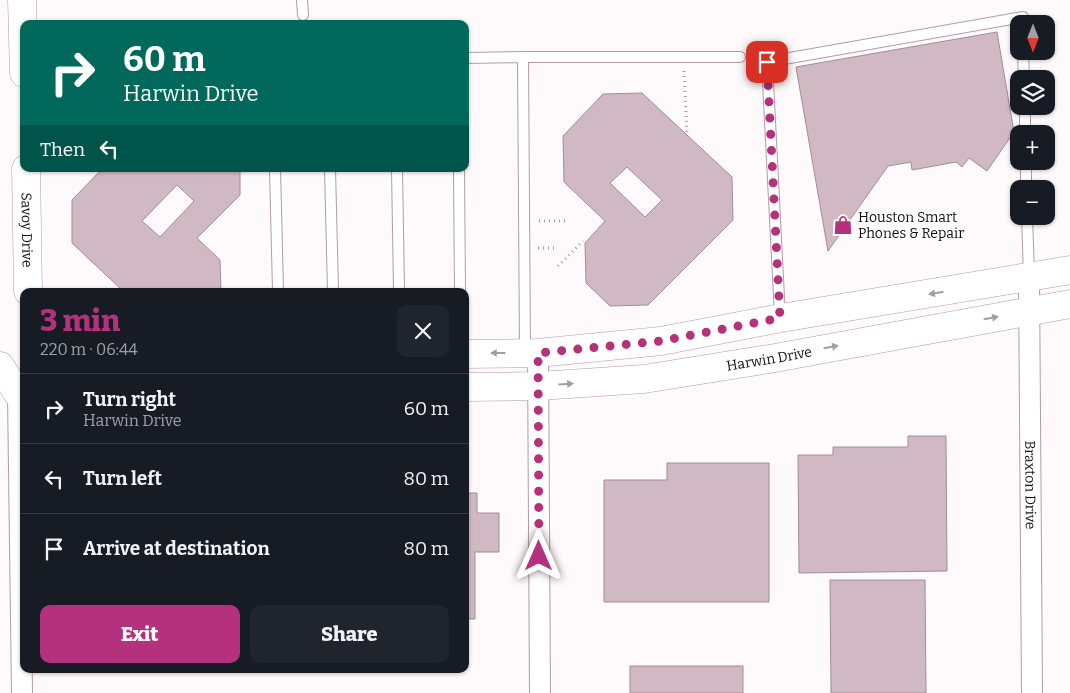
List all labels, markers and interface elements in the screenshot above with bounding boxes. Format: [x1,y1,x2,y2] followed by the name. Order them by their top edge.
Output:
[1010,15,1055,60] north arrow
[1010,15,1055,225] map controls
[123,38,206,80] text: 60 m
[40,40,105,105] icon: right
[746,41,788,83] pin
[753,48,781,76] icon: arrive
[1010,70,1055,115] button: layers
[123,80,259,107] text: Harwin Drive
[1010,125,1055,170] button: +
[95,135,123,163] icon: left
[40,138,85,161] text: Then
[1010,180,1055,225] button: −
[17,192,36,268] street label: Savoy Drive
[858,209,964,242] place label: Houston Smart Phones & Repair
[832,214,854,236] shop icon: Houston Smart Phones & Repair
[927,289,943,297] one-way arrow
[40,303,120,339] text: 3 min
[397,305,449,357] button: close
[983,313,999,321] one-way arrow
[40,340,138,359] text: 220 m · 06:44
[725,343,813,375] street label: Harwin Drive
[823,343,839,351] one-way arrow
[490,349,506,357] one-way arrow
[558,380,574,388] one-way arrow
[83,388,176,411] text: Turn right
[40,395,68,423] icon: right
[404,397,449,420] text: 60 m
[83,411,182,430] text: Harwin Drive
[1021,440,1039,530] street label: Braxton Drive
[40,465,68,493] icon: left
[83,467,162,490] text: Turn left
[403,467,449,490] text: 80 m
[512,529,564,581] position arrow
[40,535,68,563] icon: arrive
[83,537,270,560] text: Arrive at destination
[403,537,449,560] text: 80 m
[40,605,240,663] button: Exit
[250,605,449,663] button: Share

